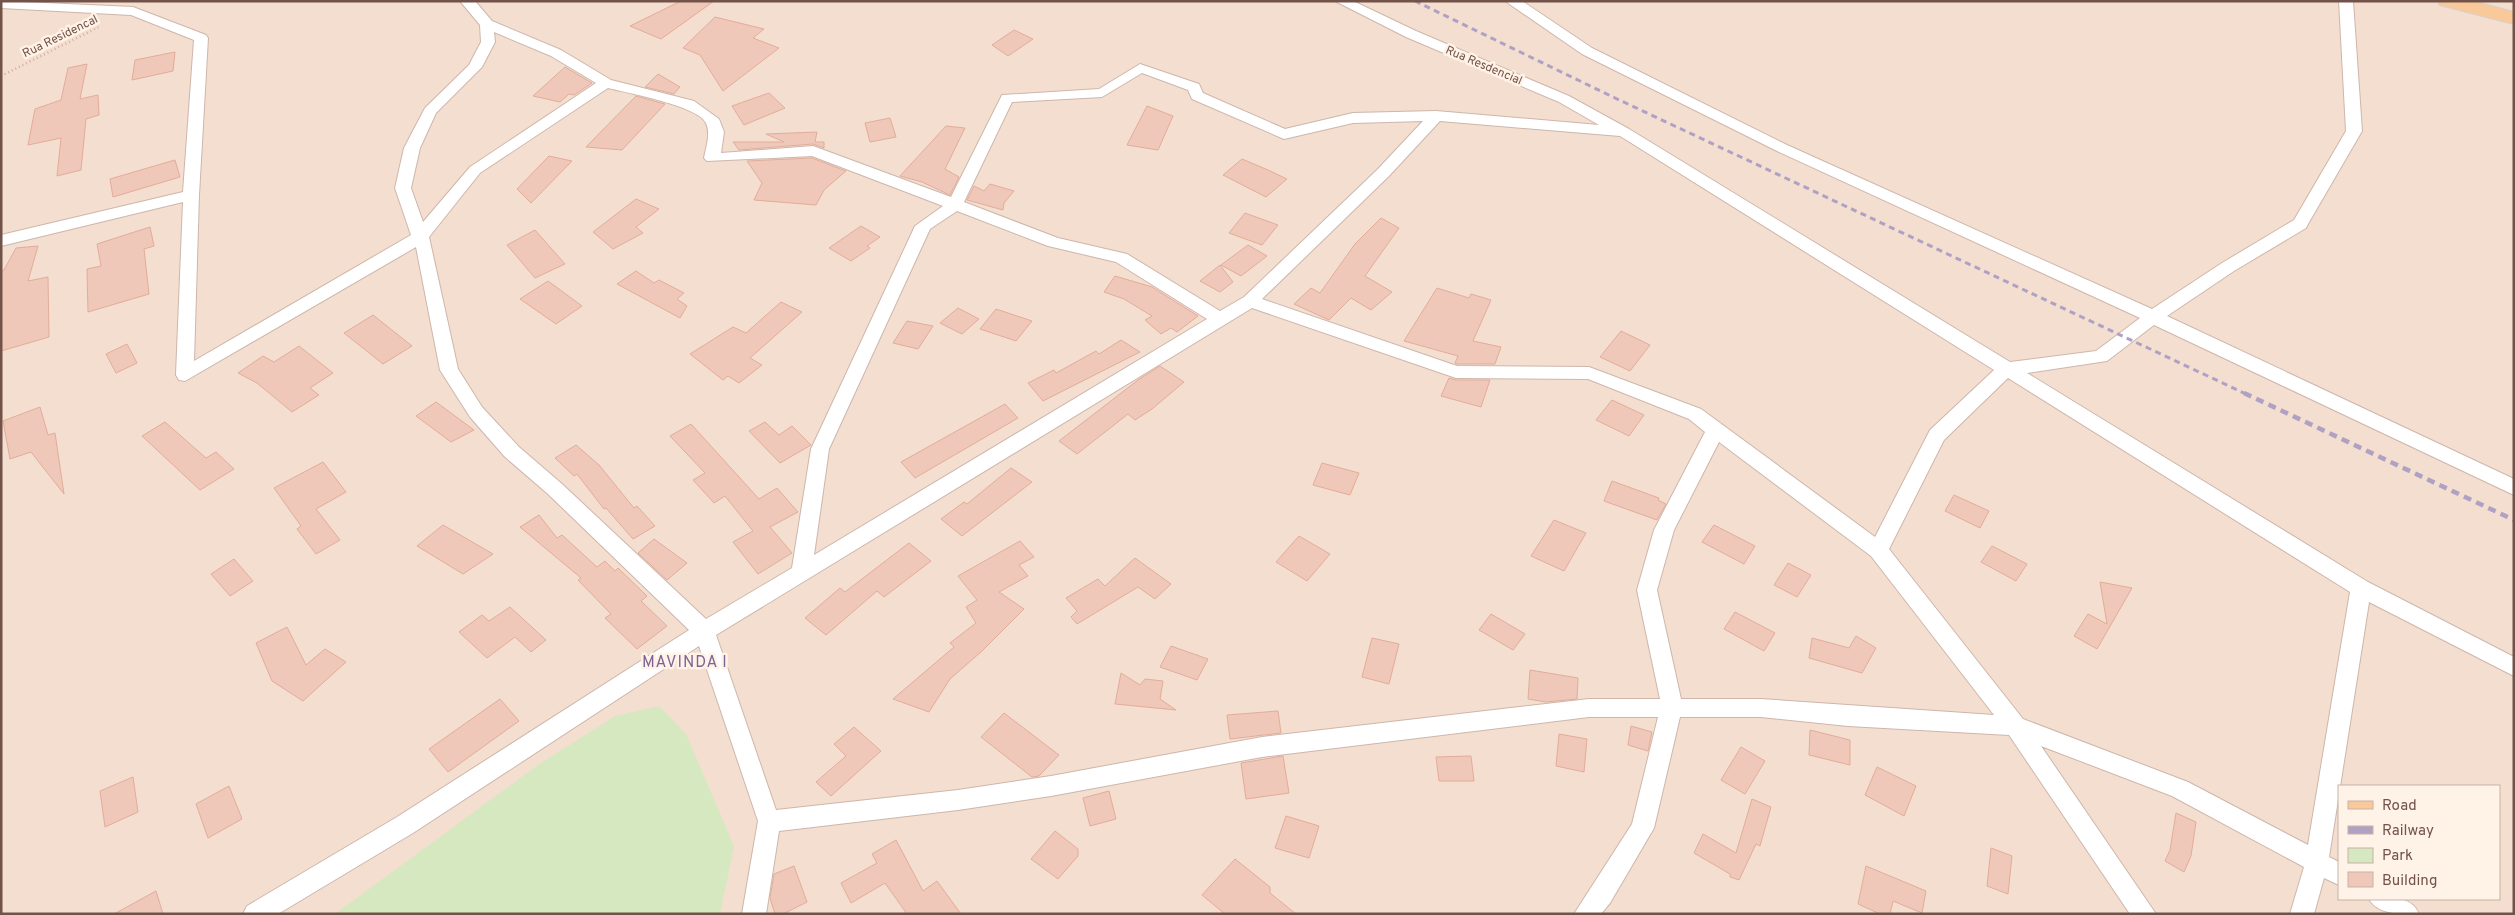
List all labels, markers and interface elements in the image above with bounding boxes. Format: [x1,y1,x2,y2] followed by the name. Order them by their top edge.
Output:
[20,12,101,62] street label: Rua Residencal
[1443,43,1525,89] street label: Rua Resdencial
[642,653,728,673] district label: MAVINDA I
[2338,785,2500,900] legend
[2382,797,2417,816] text: Road
[2382,822,2434,841] text: Railway
[2382,847,2413,866] text: Park
[2382,872,2437,891] text: Building

